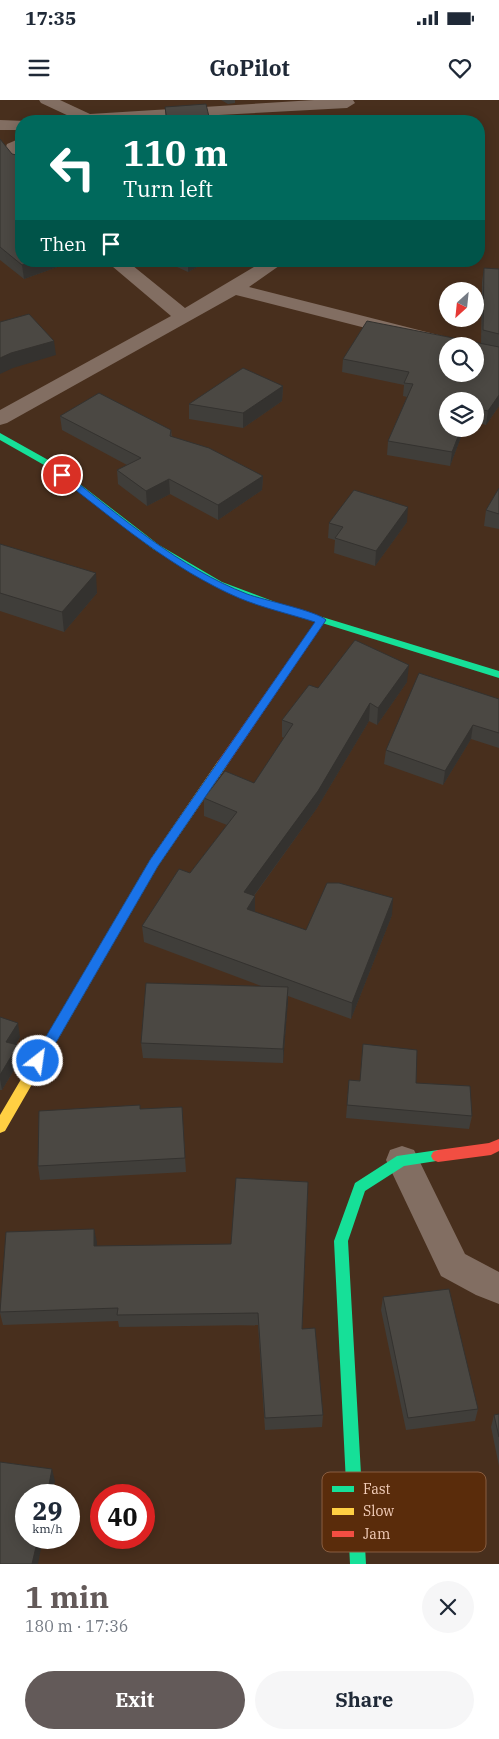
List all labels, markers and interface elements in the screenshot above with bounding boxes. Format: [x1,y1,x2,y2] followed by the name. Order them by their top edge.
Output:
[25,6,76,30] text: 17:35
[209,53,290,82] text: GoPilot
[25,54,53,82] icon: menu
[446,54,474,82] icon: heart
[123,130,228,176] text: 110 m
[40,135,105,200] icon: left
[123,174,213,203] text: Turn left
[97,230,125,258] icon: arrive
[40,232,87,256] text: Then
[439,282,484,328] north arrow
[439,282,484,437] map controls
[439,337,484,382] button: search
[439,392,484,437] button: layers
[41,454,83,496] pin
[48,461,76,489] icon: arrive
[11.0,1034,63.0,1086] position arrow
[322,1472,486,1552] legend
[363,1480,391,1498] text: Fast
[90,1484,155,1549] speed limit sign: 40
[32,1494,63,1527] text: 29
[363,1502,394,1520] text: Slow
[32,1521,63,1536] text: km/h
[363,1525,390,1543] text: Jam
[25,1577,109,1616] text: 1 min
[422,1581,474,1633] button: close
[25,1616,128,1636] text: 180 m · 17:36
[25,1671,245,1729] button: Exit
[255,1671,474,1729] button: Share

